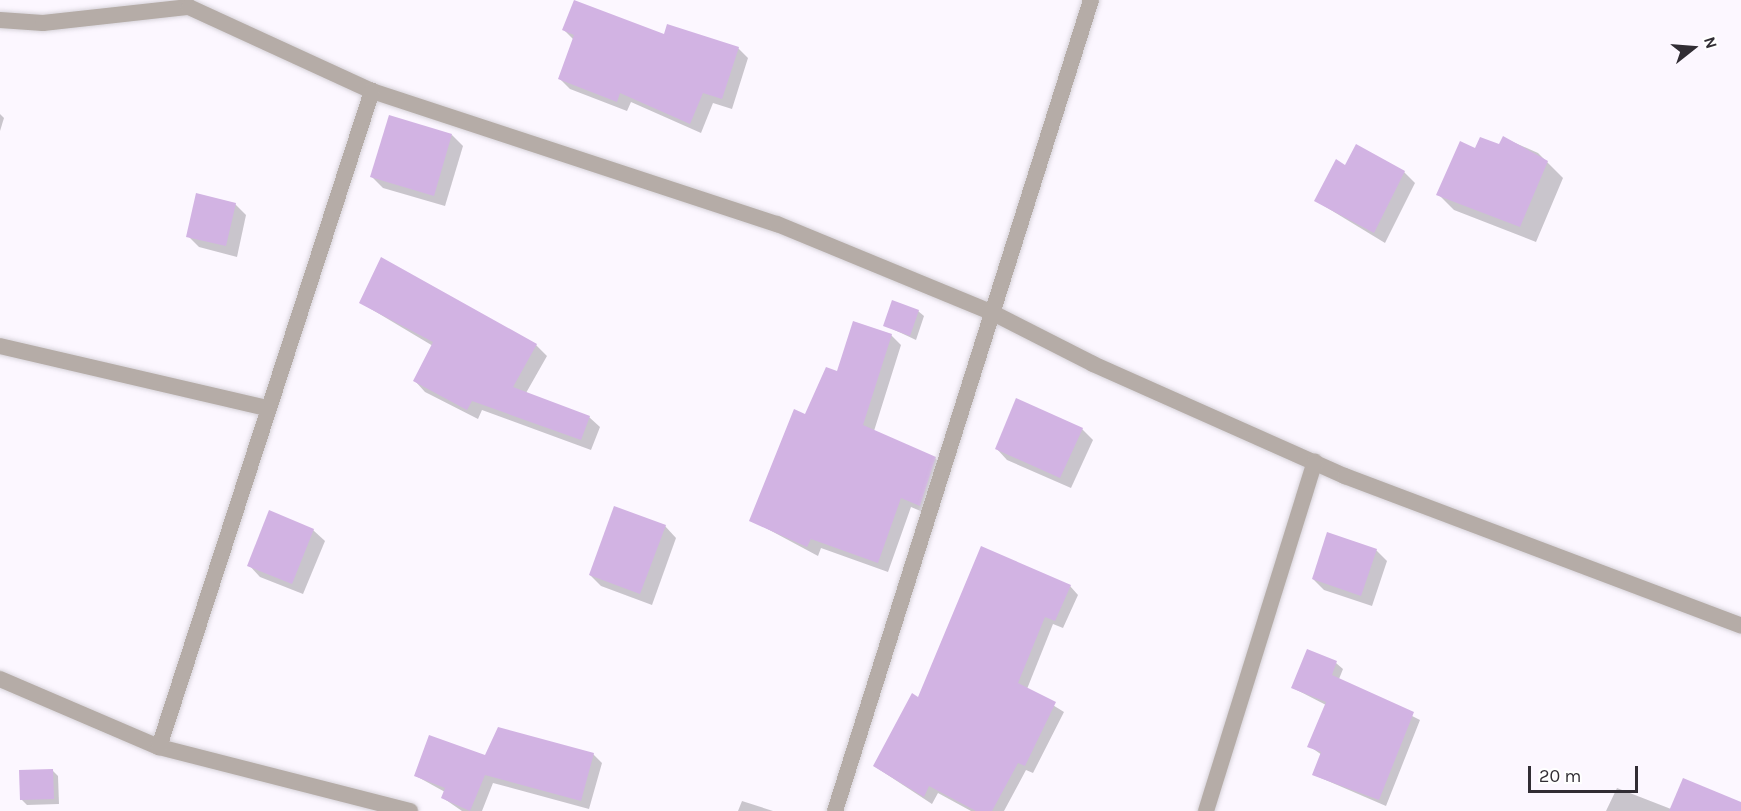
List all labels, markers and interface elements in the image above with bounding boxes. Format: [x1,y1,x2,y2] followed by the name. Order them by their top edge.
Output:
[1663,18,1723,78] north arrow
[1700,34,1721,51] text: N
[1531,754,1640,792] scale bar
[1539,765,1581,787] text: 20 m

